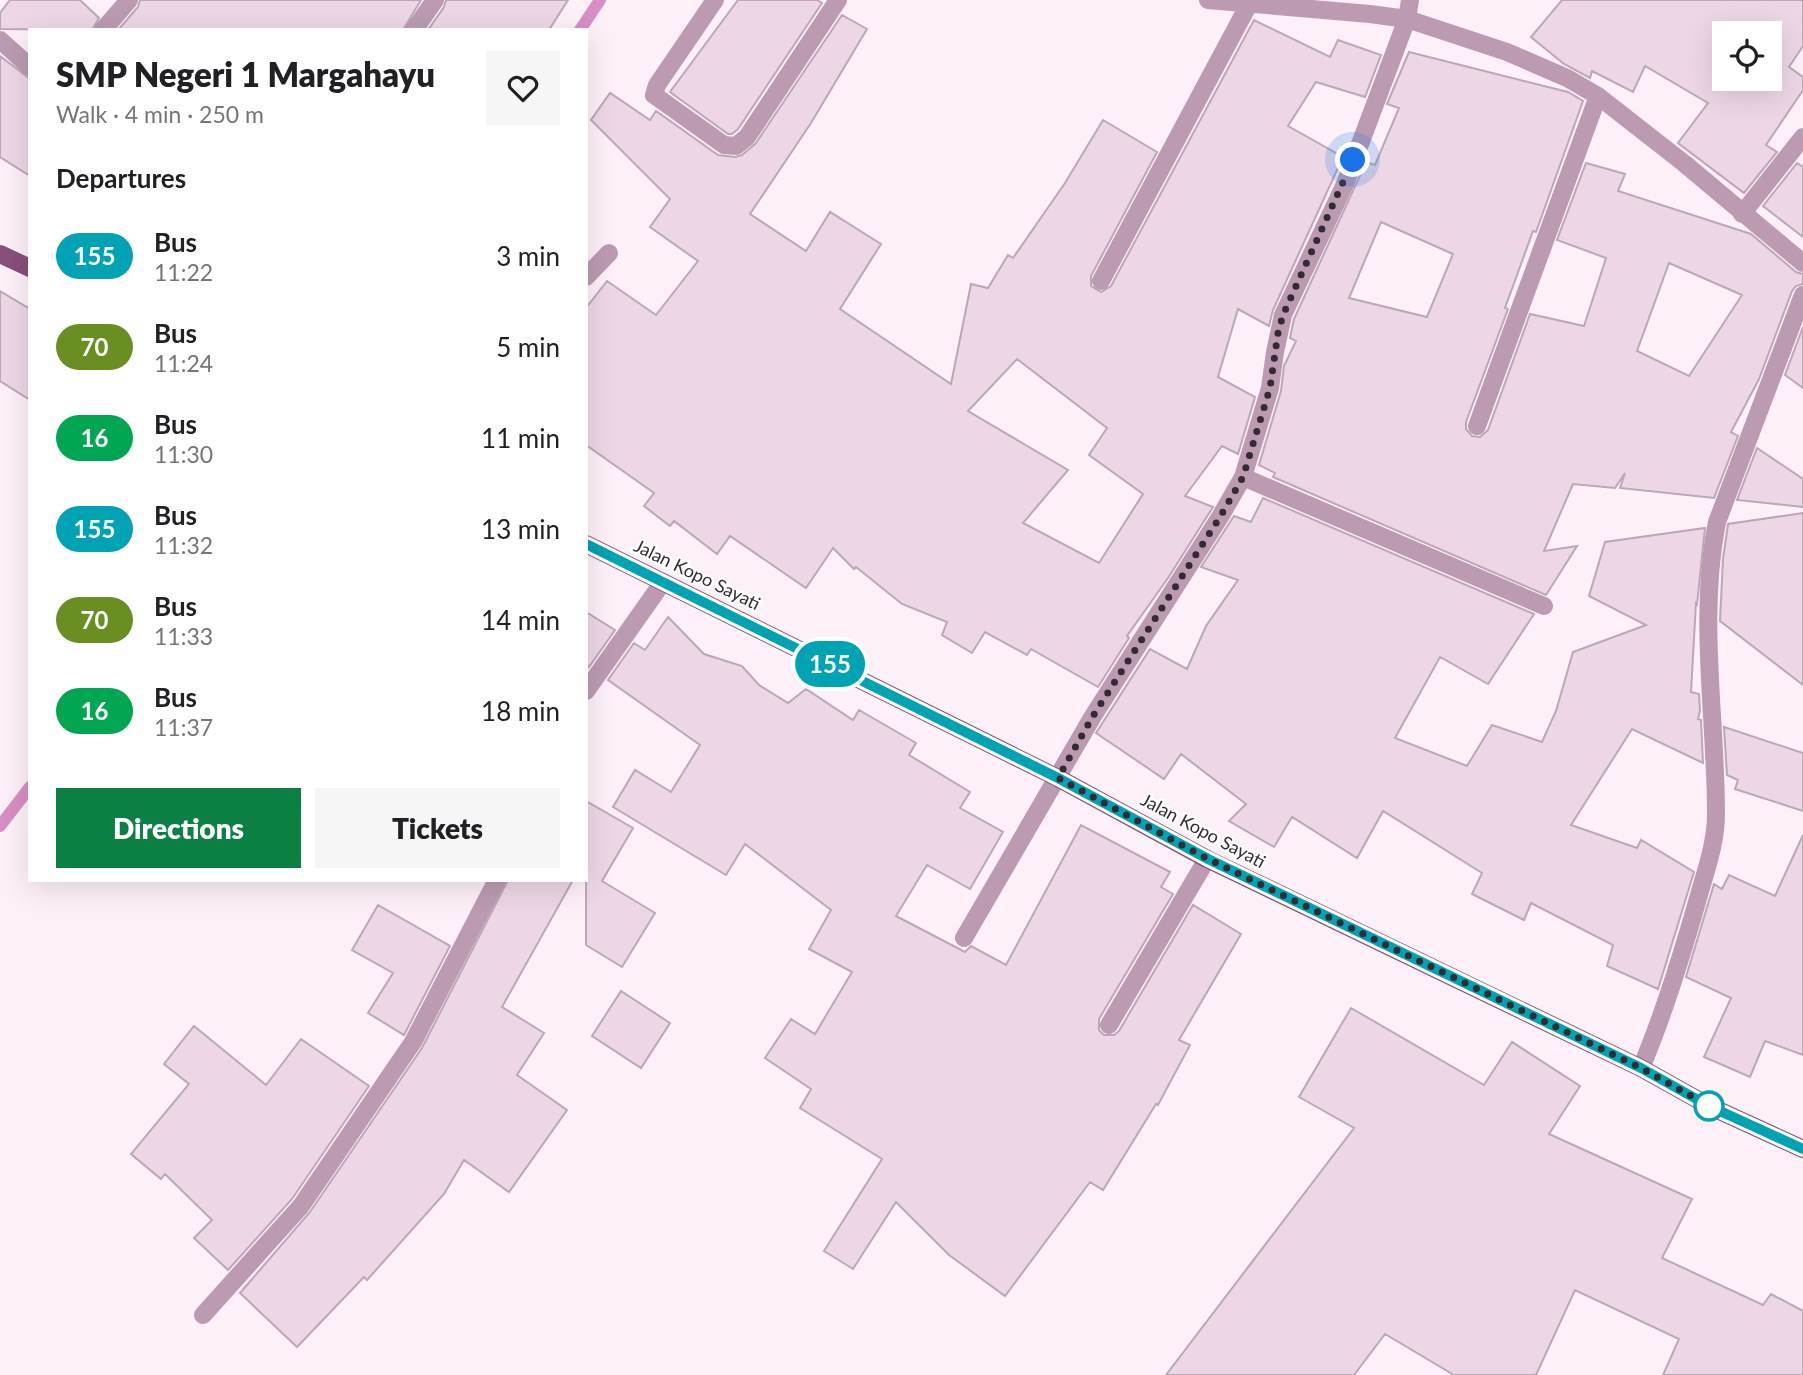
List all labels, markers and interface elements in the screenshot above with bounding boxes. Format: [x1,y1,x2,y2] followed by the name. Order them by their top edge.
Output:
[1712,21,1782,91] map controls
[1712,21,1782,91] button: locate
[486,51,560,125] button: heart
[56,54,435,94] text: SMP Negeri 1 Margahayu
[56,100,264,128] text: Walk · 4 min · 250 m
[1335,142,1370,177] your location
[56,162,186,194] text: Departures
[154,226,197,258] text: Bus
[496,240,560,272] text: 3 min
[74,241,115,270] text: 155
[154,258,213,286] text: 11:22
[154,317,197,349] text: Bus
[496,331,560,363] text: 5 min
[81,332,108,361] text: 70
[154,349,213,377] text: 11:24
[154,408,197,440] text: Bus
[481,422,560,454] text: 11 min
[81,423,108,452] text: 16
[154,440,213,468] text: 11:30
[154,499,197,531] text: Bus
[481,513,560,545] text: 13 min
[74,514,115,543] text: 155
[154,531,213,559] text: 11:32
[631,534,764,614] street label: Jalan Kopo Sayati
[154,590,197,622] text: Bus
[481,604,560,636] text: 14 min
[81,605,108,634] text: 70
[154,622,213,650] text: 11:33
[790,641,870,687] line badge: 155
[809,649,851,678] text: 155
[154,681,197,713] text: Bus
[481,695,560,727] text: 18 min
[81,696,108,725] text: 16
[154,713,213,741] text: 11:37
[56,788,301,868] button: Directions
[315,788,560,868] button: Tickets
[1137,788,1269,872] street label: Jalan Kopo Sayati
[1694,1091,1724,1121] unlabelled marker

